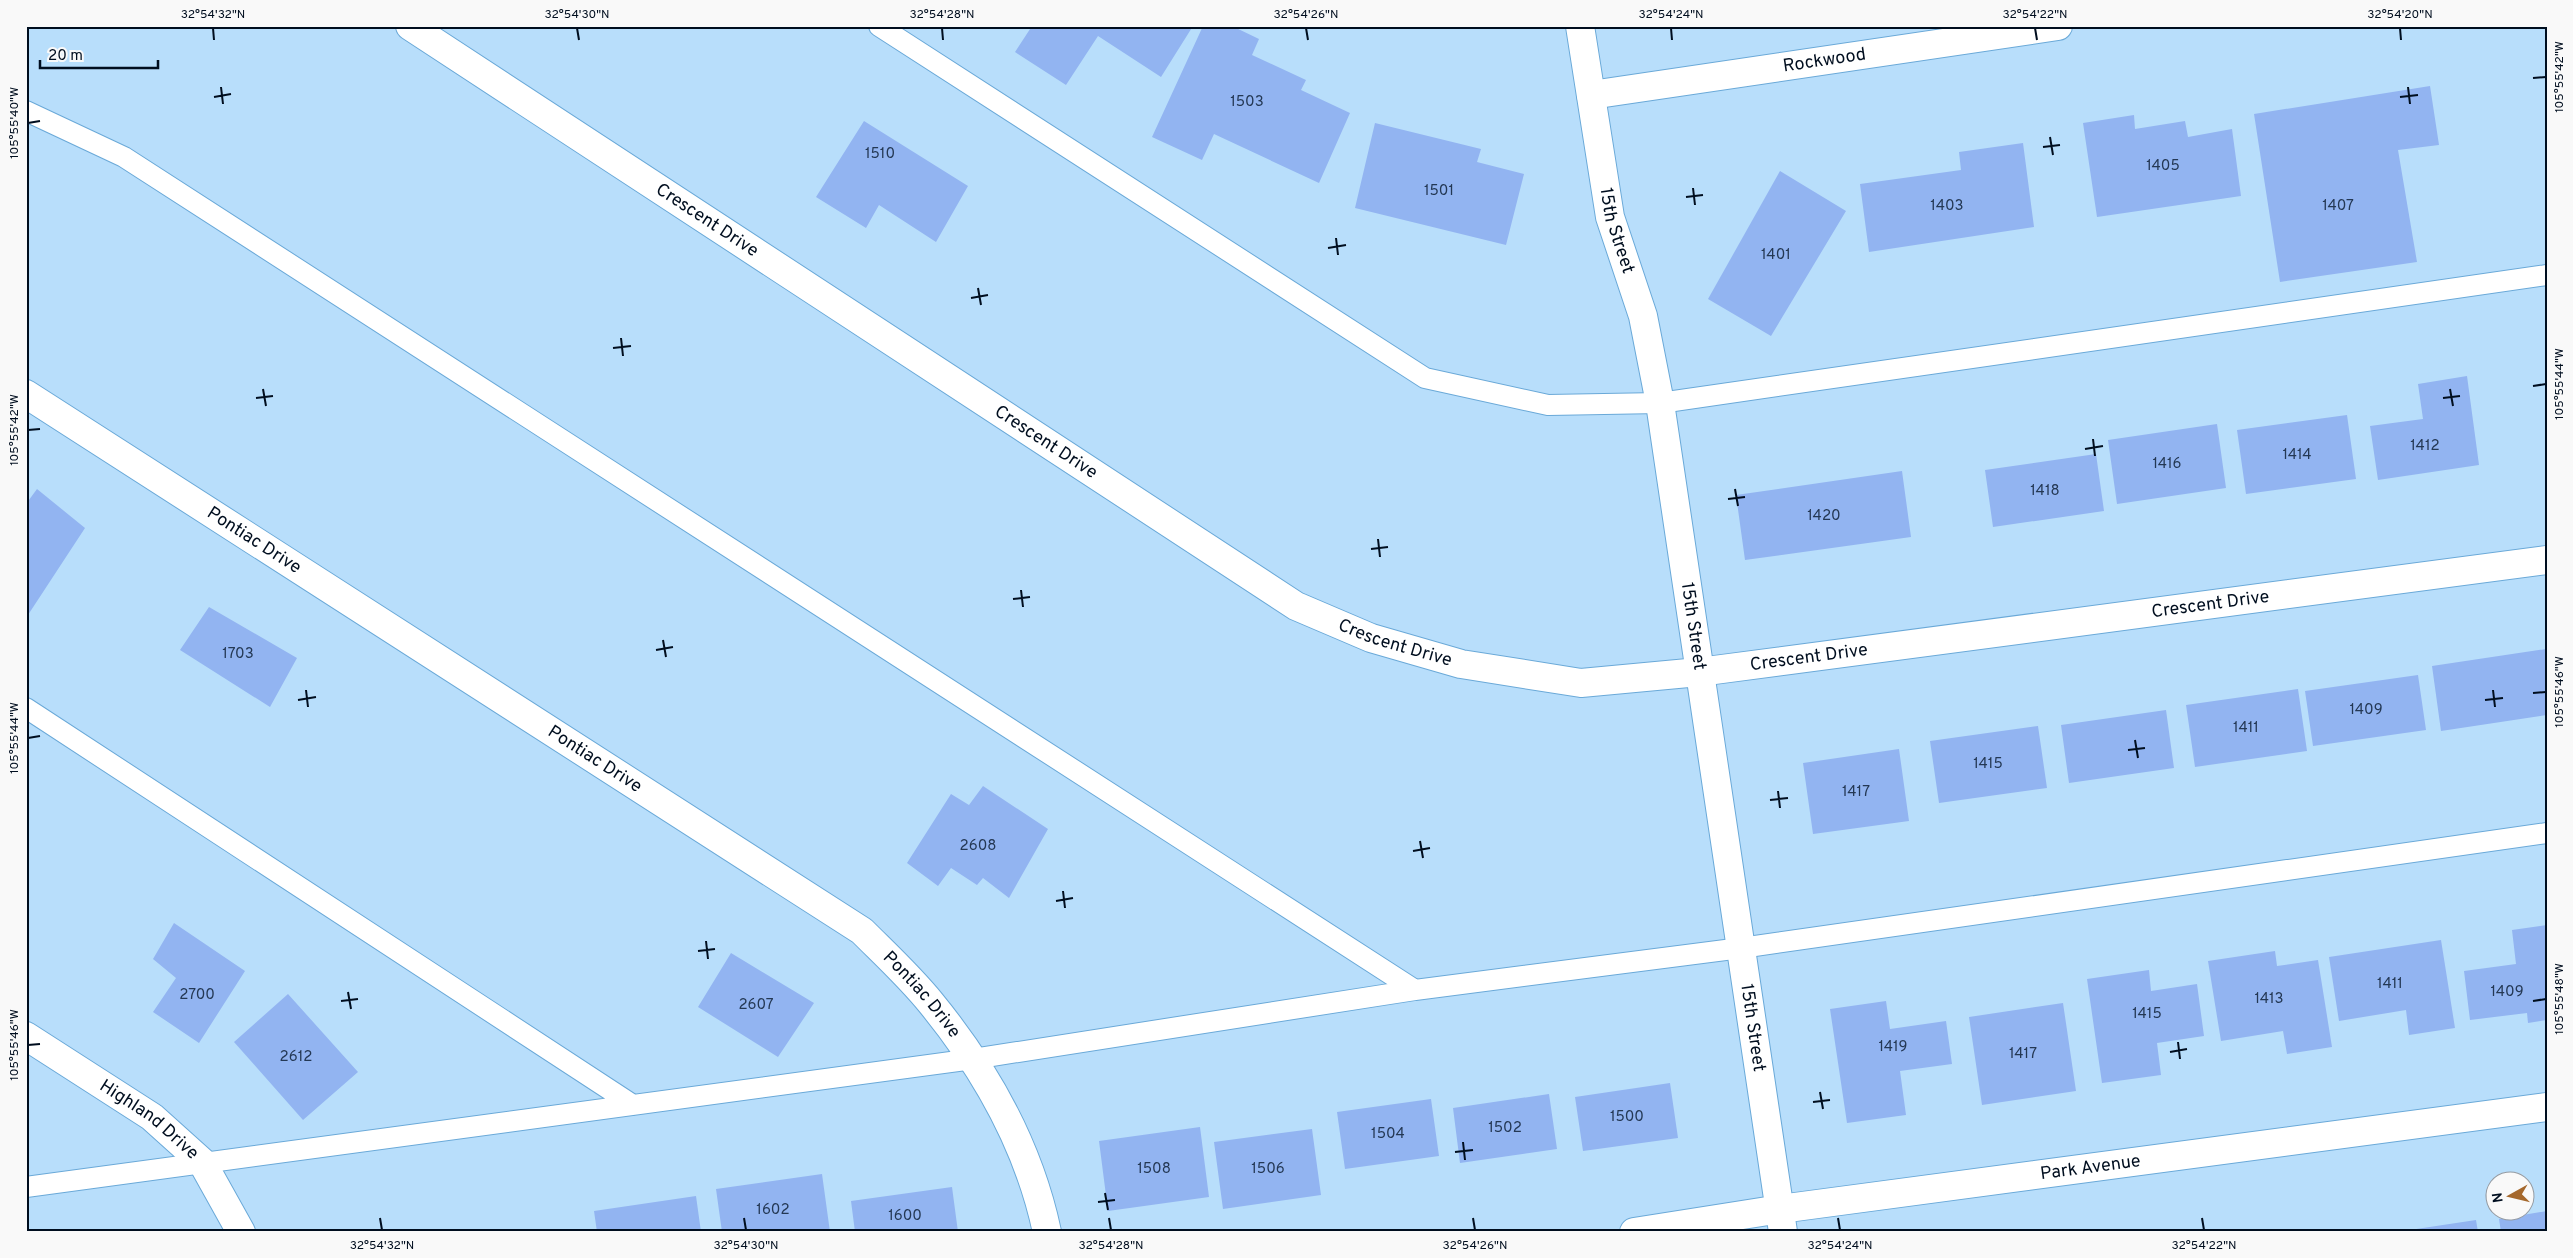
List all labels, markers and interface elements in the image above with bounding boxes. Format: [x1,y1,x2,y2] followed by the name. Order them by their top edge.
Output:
[181,7,245,23] text: 32°54'32"N
[544,7,610,23] text: 32°54'30"N
[910,7,974,23] text: 32°54'28"N
[1274,7,1338,23] text: 32°54'26"N
[1639,7,1703,23] text: 32°54'24"N
[2003,7,2067,23] text: 32°54'22"N
[2367,7,2433,23] text: 32°54'20"N
[40,38,158,70] scale bar
[2552,41,2568,113] text: 105°55'42"W
[1781,43,1868,78] street label: Rockwood
[48,47,83,66] text: 20 m
[7,87,23,159] text: 105°55'40"W
[1230,93,1264,112] house number: 1503
[865,145,895,164] house number: 1510
[2146,157,2180,176] house number: 1405
[651,178,763,263] street label: Crescent Drive
[1424,182,1454,201] house number: 1501
[1594,186,1640,276] street label: 15th Street
[1930,197,1964,216] house number: 1403
[2322,197,2354,216] house number: 1407
[1761,246,1791,265] house number: 1401
[2552,348,2568,420] text: 105°55'44"W
[7,394,23,466] text: 105°55'42"W
[990,400,1102,484] street label: Crescent Drive
[2410,437,2440,456] house number: 1412
[2282,446,2312,465] house number: 1414
[2152,455,2182,474] house number: 1416
[2030,482,2060,501] house number: 1418
[202,502,306,579] street label: Pontiac Drive
[1807,507,1841,526] house number: 1420
[1675,581,1711,672] street label: 15th Street
[2150,585,2271,624] street label: Crescent Drive
[1334,614,1455,672] street label: Crescent Drive
[1749,638,1869,677] street label: Crescent Drive
[222,645,254,664] house number: 1703
[2552,656,2568,728] text: 105°55'46"W
[2349,701,2383,720] house number: 1409
[7,702,23,774] text: 105°55'44"W
[2233,719,2259,738] house number: 1411
[543,720,646,798] street label: Pontiac Drive
[1973,755,2003,774] house number: 1415
[1842,783,1870,802] house number: 1417
[960,837,996,856] house number: 2608
[878,946,966,1043] street label: Pontiac Drive
[2552,963,2568,1035] text: 105°55'48"W
[2377,975,2403,994] house number: 1411
[1735,982,1771,1073] street label: 15th Street
[2490,983,2524,1002] house number: 1409
[179,986,215,1005] house number: 2700
[2254,990,2284,1009] house number: 1413
[738,996,774,1015] house number: 2607
[2132,1005,2162,1024] house number: 1415
[7,1009,23,1081] text: 105°55'46"W
[1878,1038,1908,1057] house number: 1419
[2009,1045,2037,1064] house number: 1417
[280,1048,312,1067] house number: 2612
[95,1075,203,1165] street label: Highland Drive
[1610,1108,1644,1127] house number: 1500
[1488,1119,1522,1138] house number: 1502
[1371,1125,1405,1144] house number: 1504
[2039,1150,2142,1186] street label: Park Avenue
[1137,1160,1171,1179] house number: 1508
[1251,1160,1285,1179] house number: 1506
[2486,1170,2536,1220] north arrow
[2489,1191,2508,1204] text: N
[756,1201,790,1220] house number: 1602
[888,1207,922,1226] house number: 1600
[350,1238,414,1254] text: 32°54'32"N
[713,1238,779,1254] text: 32°54'30"N
[1079,1238,1143,1254] text: 32°54'28"N
[1443,1238,1507,1254] text: 32°54'26"N
[1808,1238,1872,1254] text: 32°54'24"N
[2172,1238,2236,1254] text: 32°54'22"N

